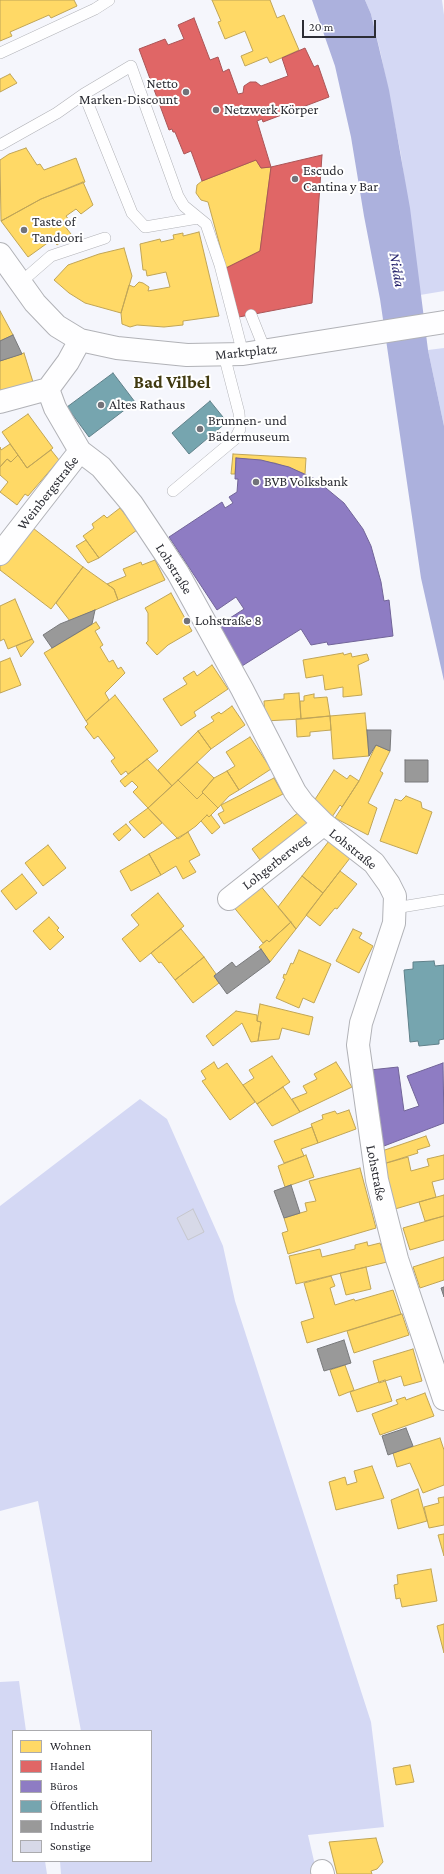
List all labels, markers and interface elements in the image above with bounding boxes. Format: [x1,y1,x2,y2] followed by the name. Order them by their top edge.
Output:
[304,12,378,38] scale bar
[309,20,333,34] text: 20 m
[79,76,178,108] place label: Netto Marken-Discount
[181,87,191,97] marker: Netto Marken-Discount
[224,102,318,118] place label: Netzwerk Körper
[211,105,221,115] marker: Netzwerk Körper
[303,163,378,196] place label: Escudo Cantina y Bar
[290,174,300,184] marker: Escudo Cantina y Bar
[32,214,83,246] place label: Taste of Tandoori
[19,225,29,235] marker: Taste of Tandoori
[385,251,409,289] water label: Nidda
[214,340,278,364] street label: Marktplatz
[134,371,210,393] district label: Bad Vilbel
[109,397,185,413] place label: Altes Rathaus
[96,400,106,410] marker: Altes Rathaus
[208,413,290,446] place label: Brunnen- und Bädermuseum
[195,424,205,434] marker: Brunnen- und Bädermuseum
[14,453,82,533] street label: Weinbergstraße
[264,474,348,490] place label: BVB Volksbank
[251,477,261,487] marker: BVB Volksbank
[152,541,196,597] street label: Lohstraße
[195,613,262,629] place label: Lohstraße 8
[182,616,192,626] marker: Lohstraße 8
[326,825,380,873] street label: Lohstraße
[239,831,313,893] street label: Lohgerberweg
[362,1144,390,1202] street label: Lohstraße
[12,1730,152,1862] legend
[50,1739,91,1753] text: Wohnen
[50,1759,85,1773] text: Handel
[50,1779,78,1793] text: Büros
[50,1799,98,1813] text: Öffentlich
[50,1819,94,1833] text: Industrie
[50,1839,91,1853] text: Sonstige

